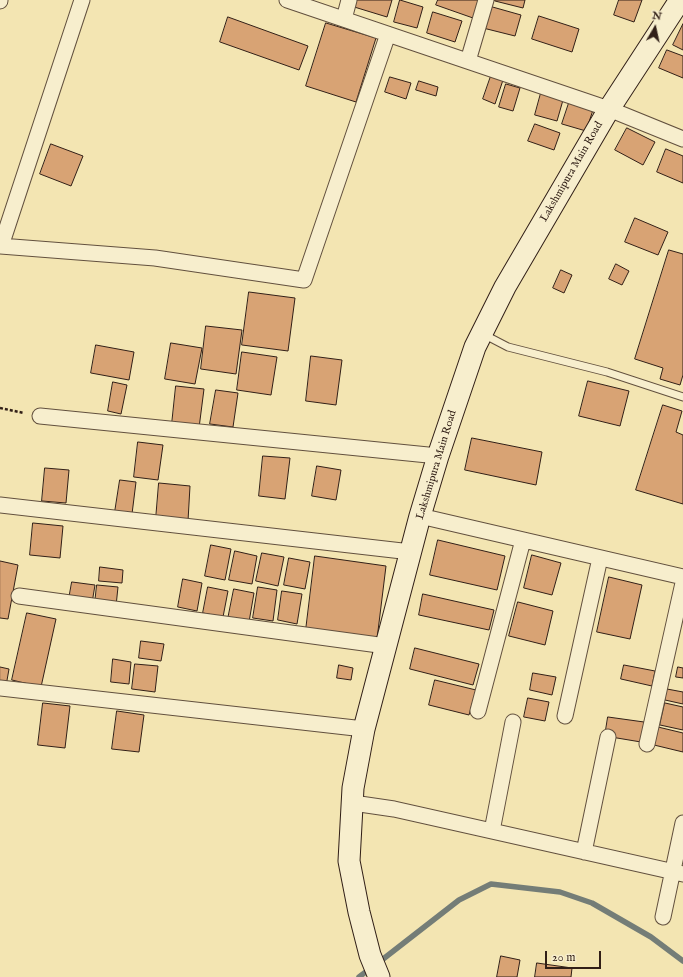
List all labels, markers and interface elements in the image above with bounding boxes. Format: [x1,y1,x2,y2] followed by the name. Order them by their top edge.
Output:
[635,8,675,48] north arrow
[651,8,663,24] text: N
[538,120,606,224] street label: Lakshmipura Main Road
[414,409,460,521] street label: Lakshmipura Main Road
[547,943,603,969] scale bar
[552,950,575,965] text: 20 m

